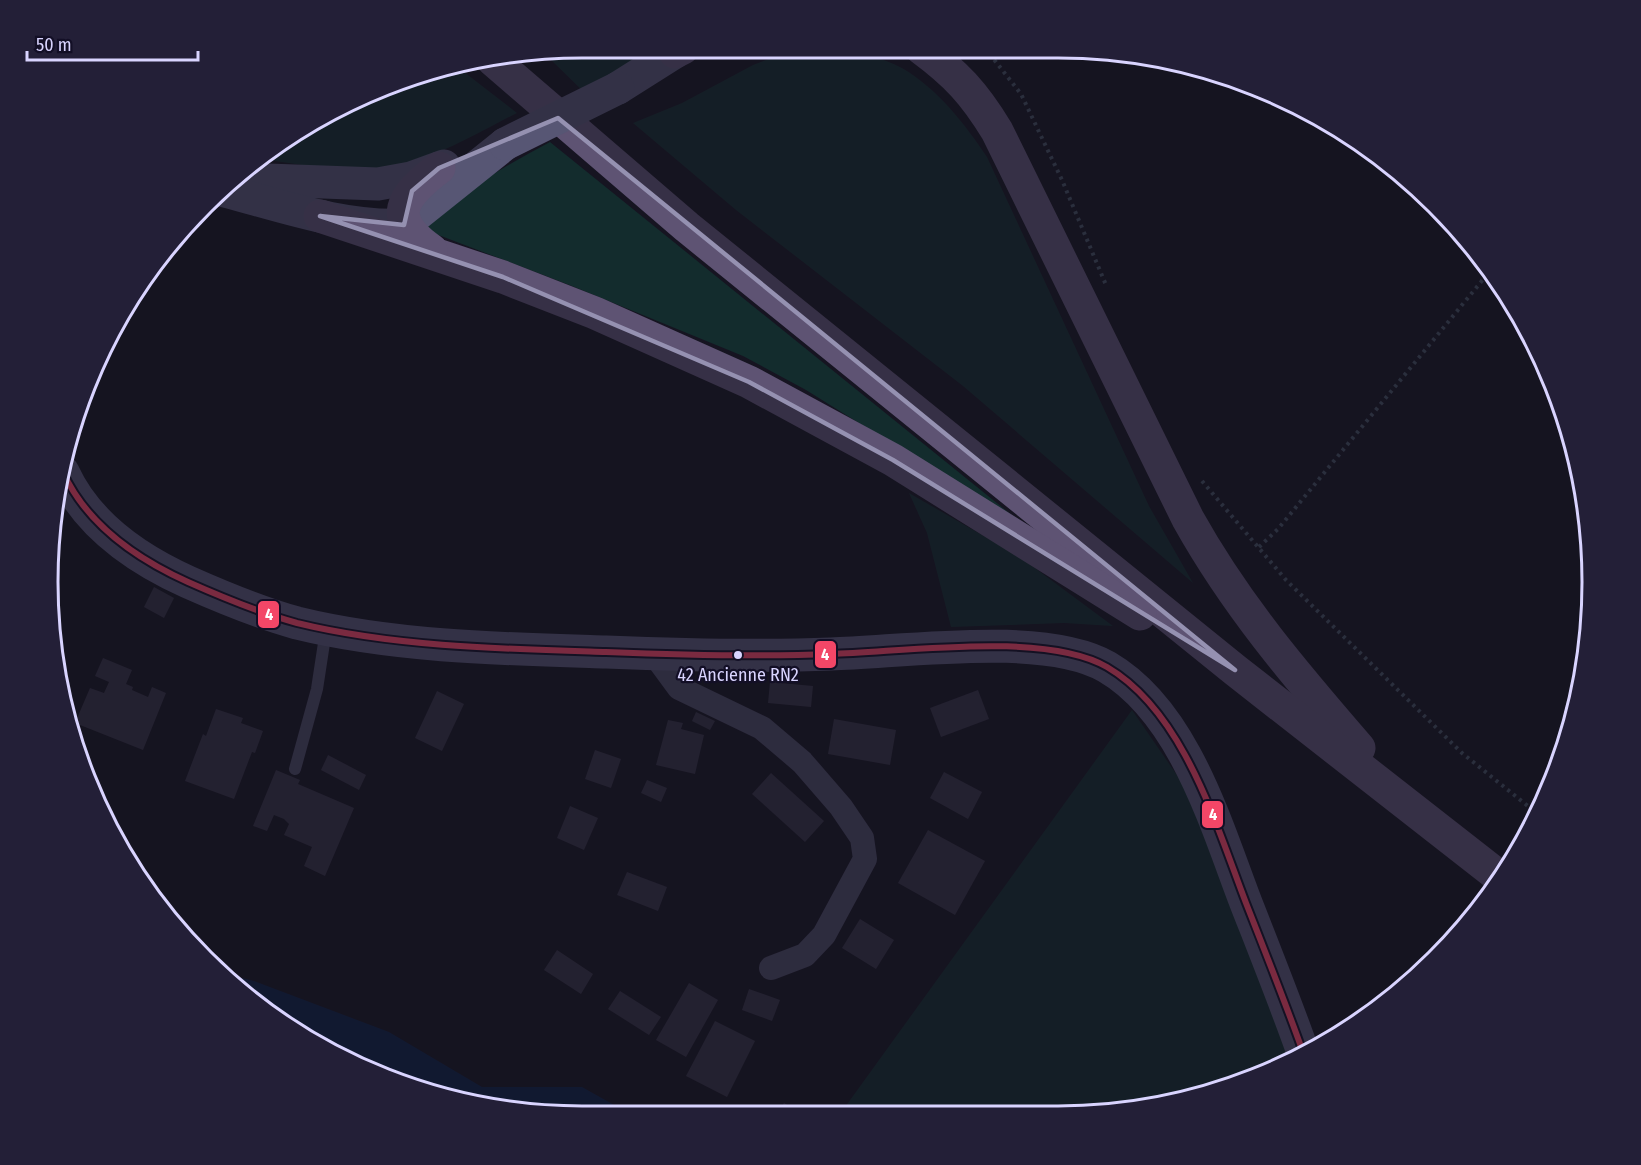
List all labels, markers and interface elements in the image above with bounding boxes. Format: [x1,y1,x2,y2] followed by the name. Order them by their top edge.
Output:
[27,24,198,62] scale bar
[36,34,72,56] text: 50 m
[257,600,280,629] line badge: 4
[265,605,273,624] text: 4
[814,640,837,669] line badge: 4
[821,645,829,664] text: 4
[732,649,744,661] marker: 42 Ancienne RN2
[677,664,799,686] place label: 42 Ancienne RN2
[1201,800,1224,829] line badge: 4
[1209,805,1217,824] text: 4

